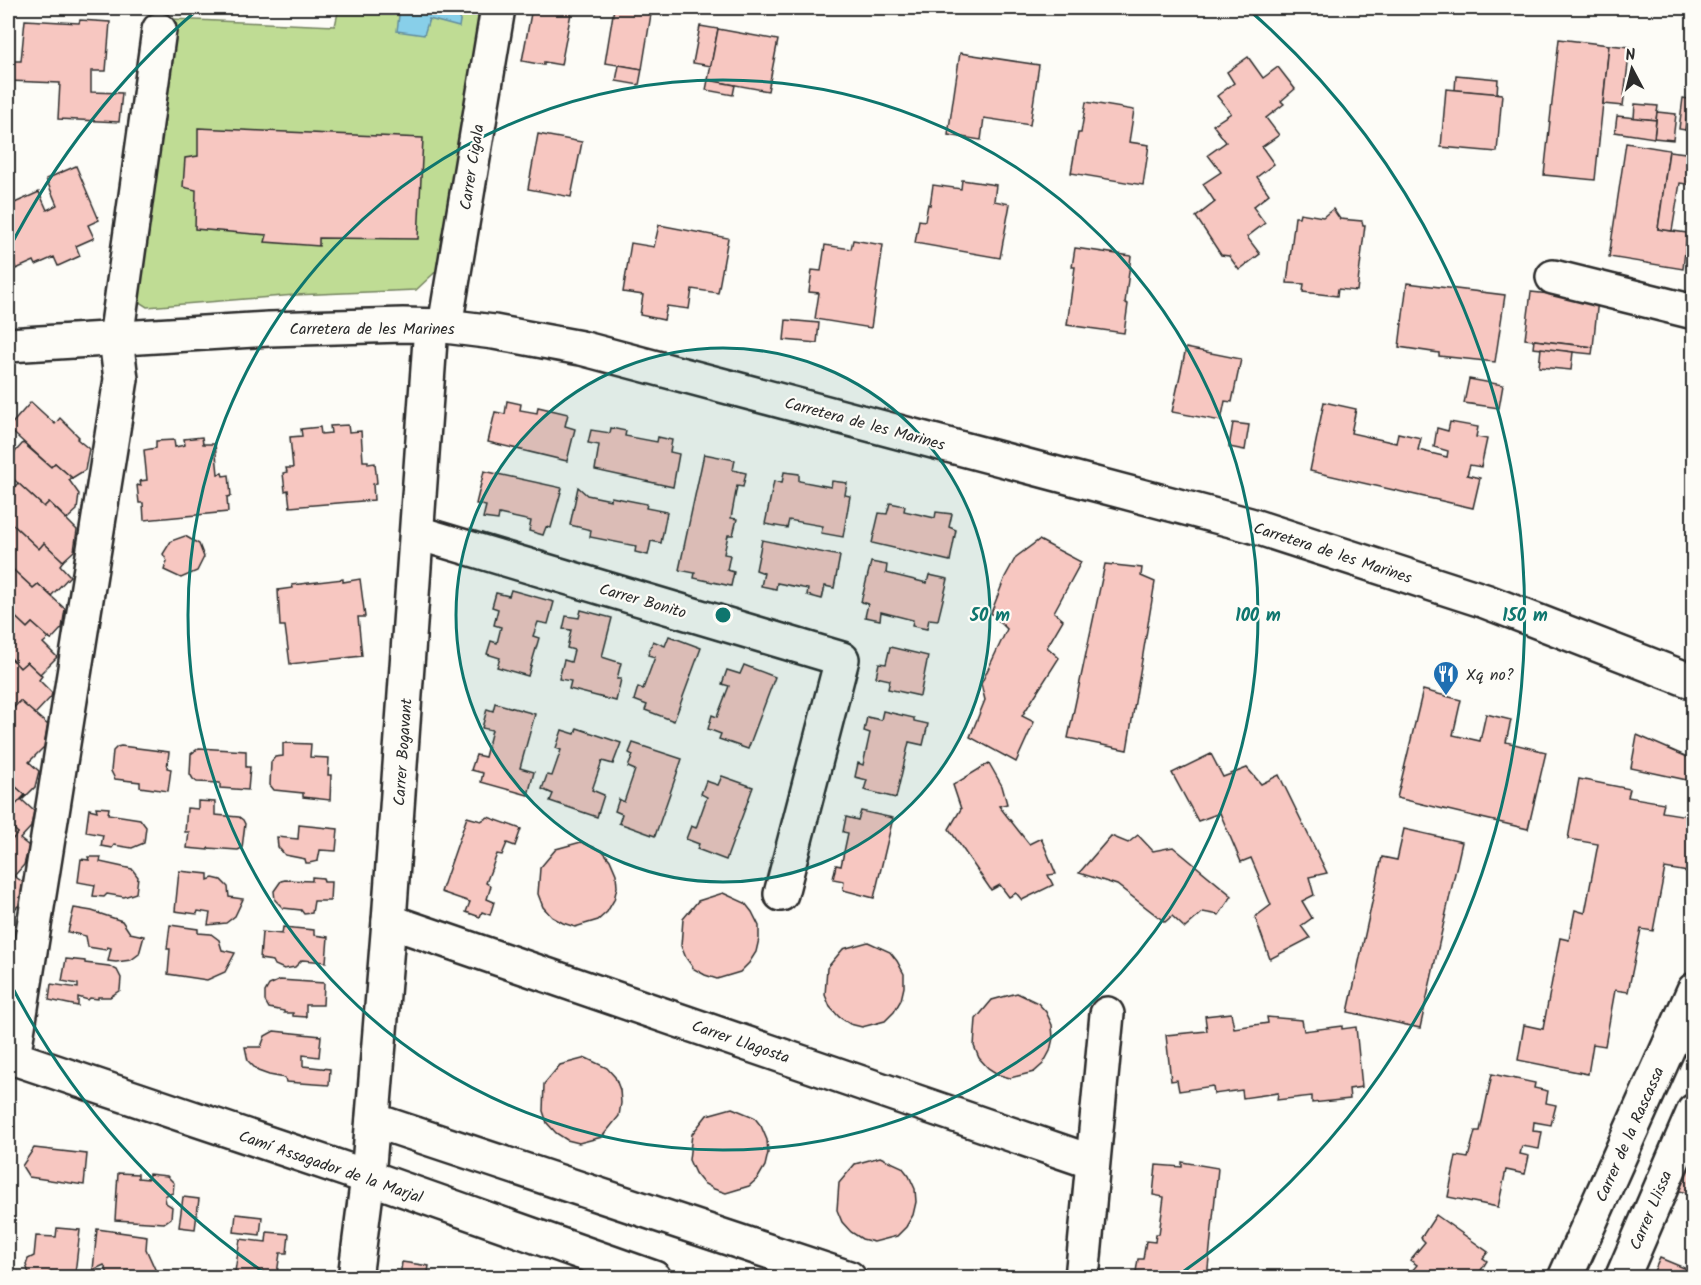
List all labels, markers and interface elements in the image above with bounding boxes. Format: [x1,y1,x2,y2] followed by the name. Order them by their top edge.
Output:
[1602,39,1662,99] north arrow
[1624,43,1637,69] text: N
[453,123,492,212] street label: Carrer Cigala
[289,317,455,342] street label: Carretera de les Marines
[782,391,948,458] street label: Carretera de les Marines
[1250,516,1415,591] street label: Carretera de les Marines
[596,577,689,626] street label: Carrer Bonito
[969,602,1010,631] text: 50 m
[1235,602,1281,631] text: 100 m
[1502,602,1548,631] text: 150 m
[713,605,733,625] centre of rings
[1431,659,1461,697] restaurant icon: Xq no?
[1466,663,1514,688] place label: Xq no?
[387,697,420,807] street label: Carrer Bogavant
[688,1014,793,1071] street label: Carrer Llagosta
[1589,1063,1671,1206] street label: Carrer de la Rascassa
[235,1124,426,1211] street label: Camí Assagador de la Marjal
[1623,1167,1679,1254] street label: Carrer Llissa

